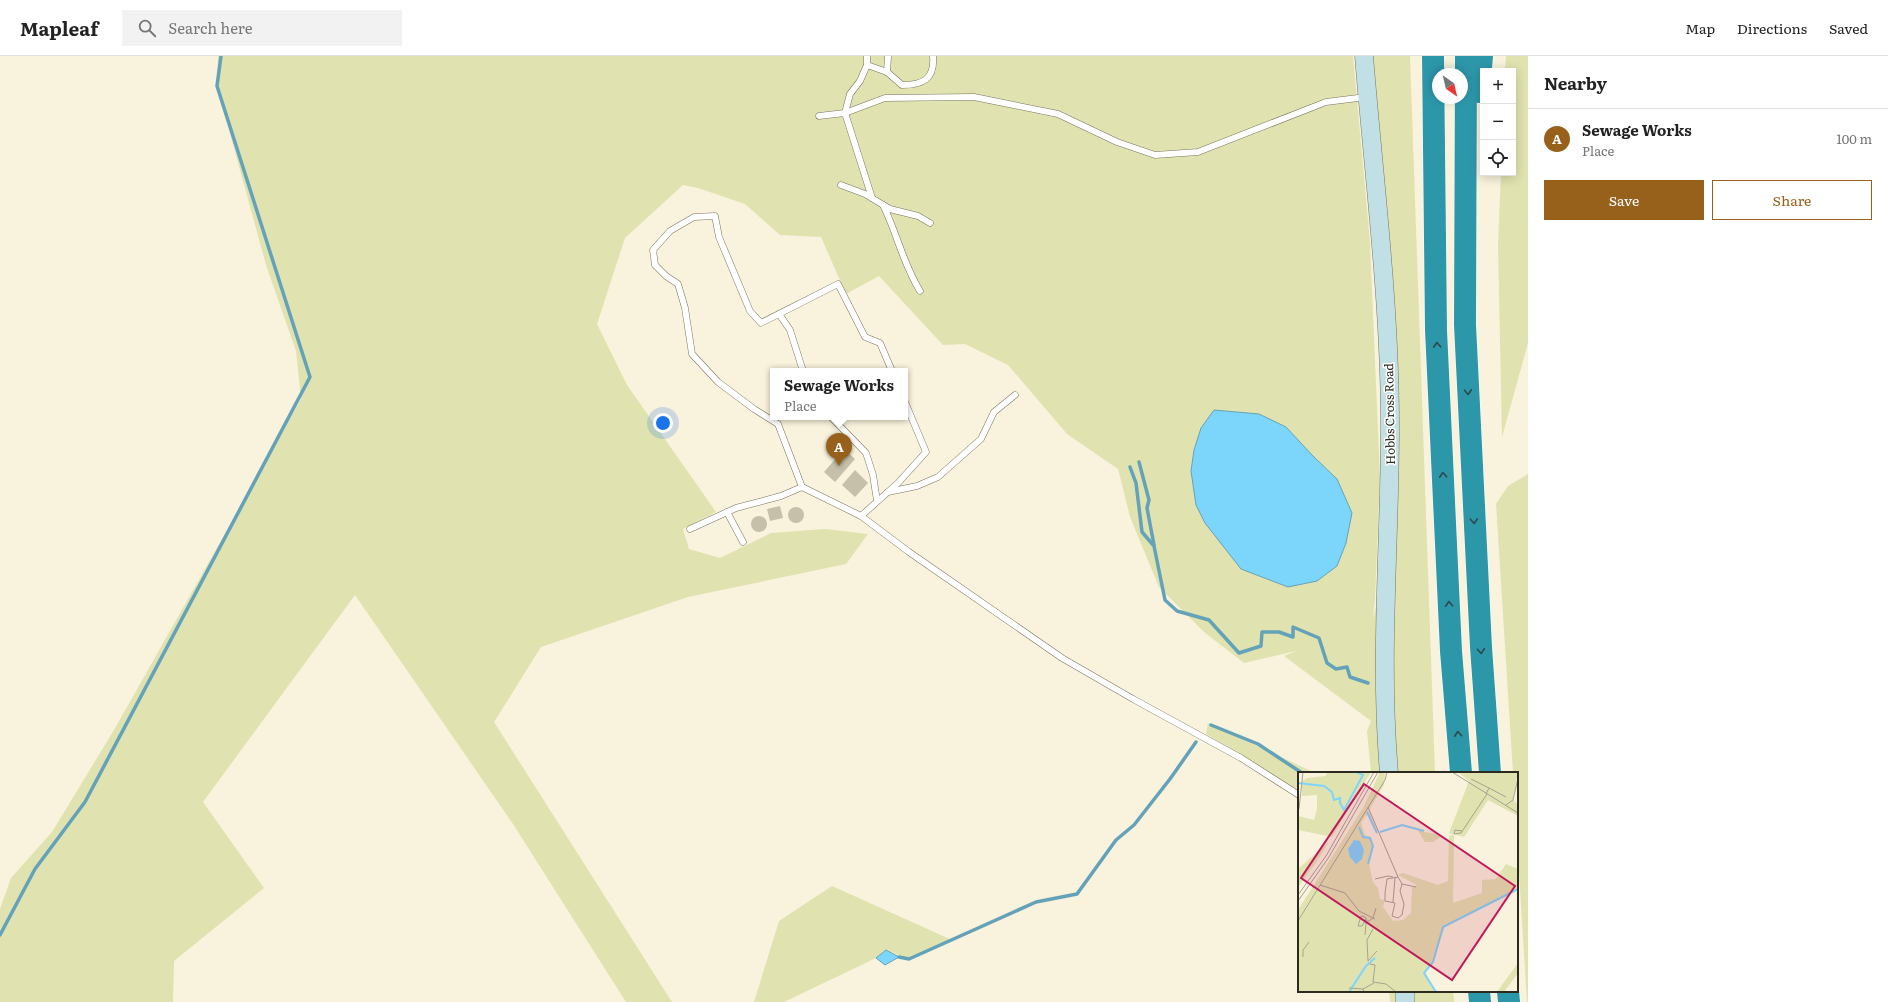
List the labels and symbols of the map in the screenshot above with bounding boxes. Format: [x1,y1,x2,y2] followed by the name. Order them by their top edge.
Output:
[1432,68,1468,104] north arrow
[1433,342,1441,348] one-way arrow
[1379,362,1399,465] street label: Hobbs Cross Road
[1464,389,1472,395] one-way arrow
[653,413,673,433] your location
[826,433,852,466] pin: A
[1439,472,1447,478] one-way arrow
[1470,518,1479,524] one-way arrow
[1445,601,1454,607] one-way arrow
[1476,648,1485,654] one-way arrow
[1453,731,1462,737] one-way arrow
[1298,772,1518,992] inset map

